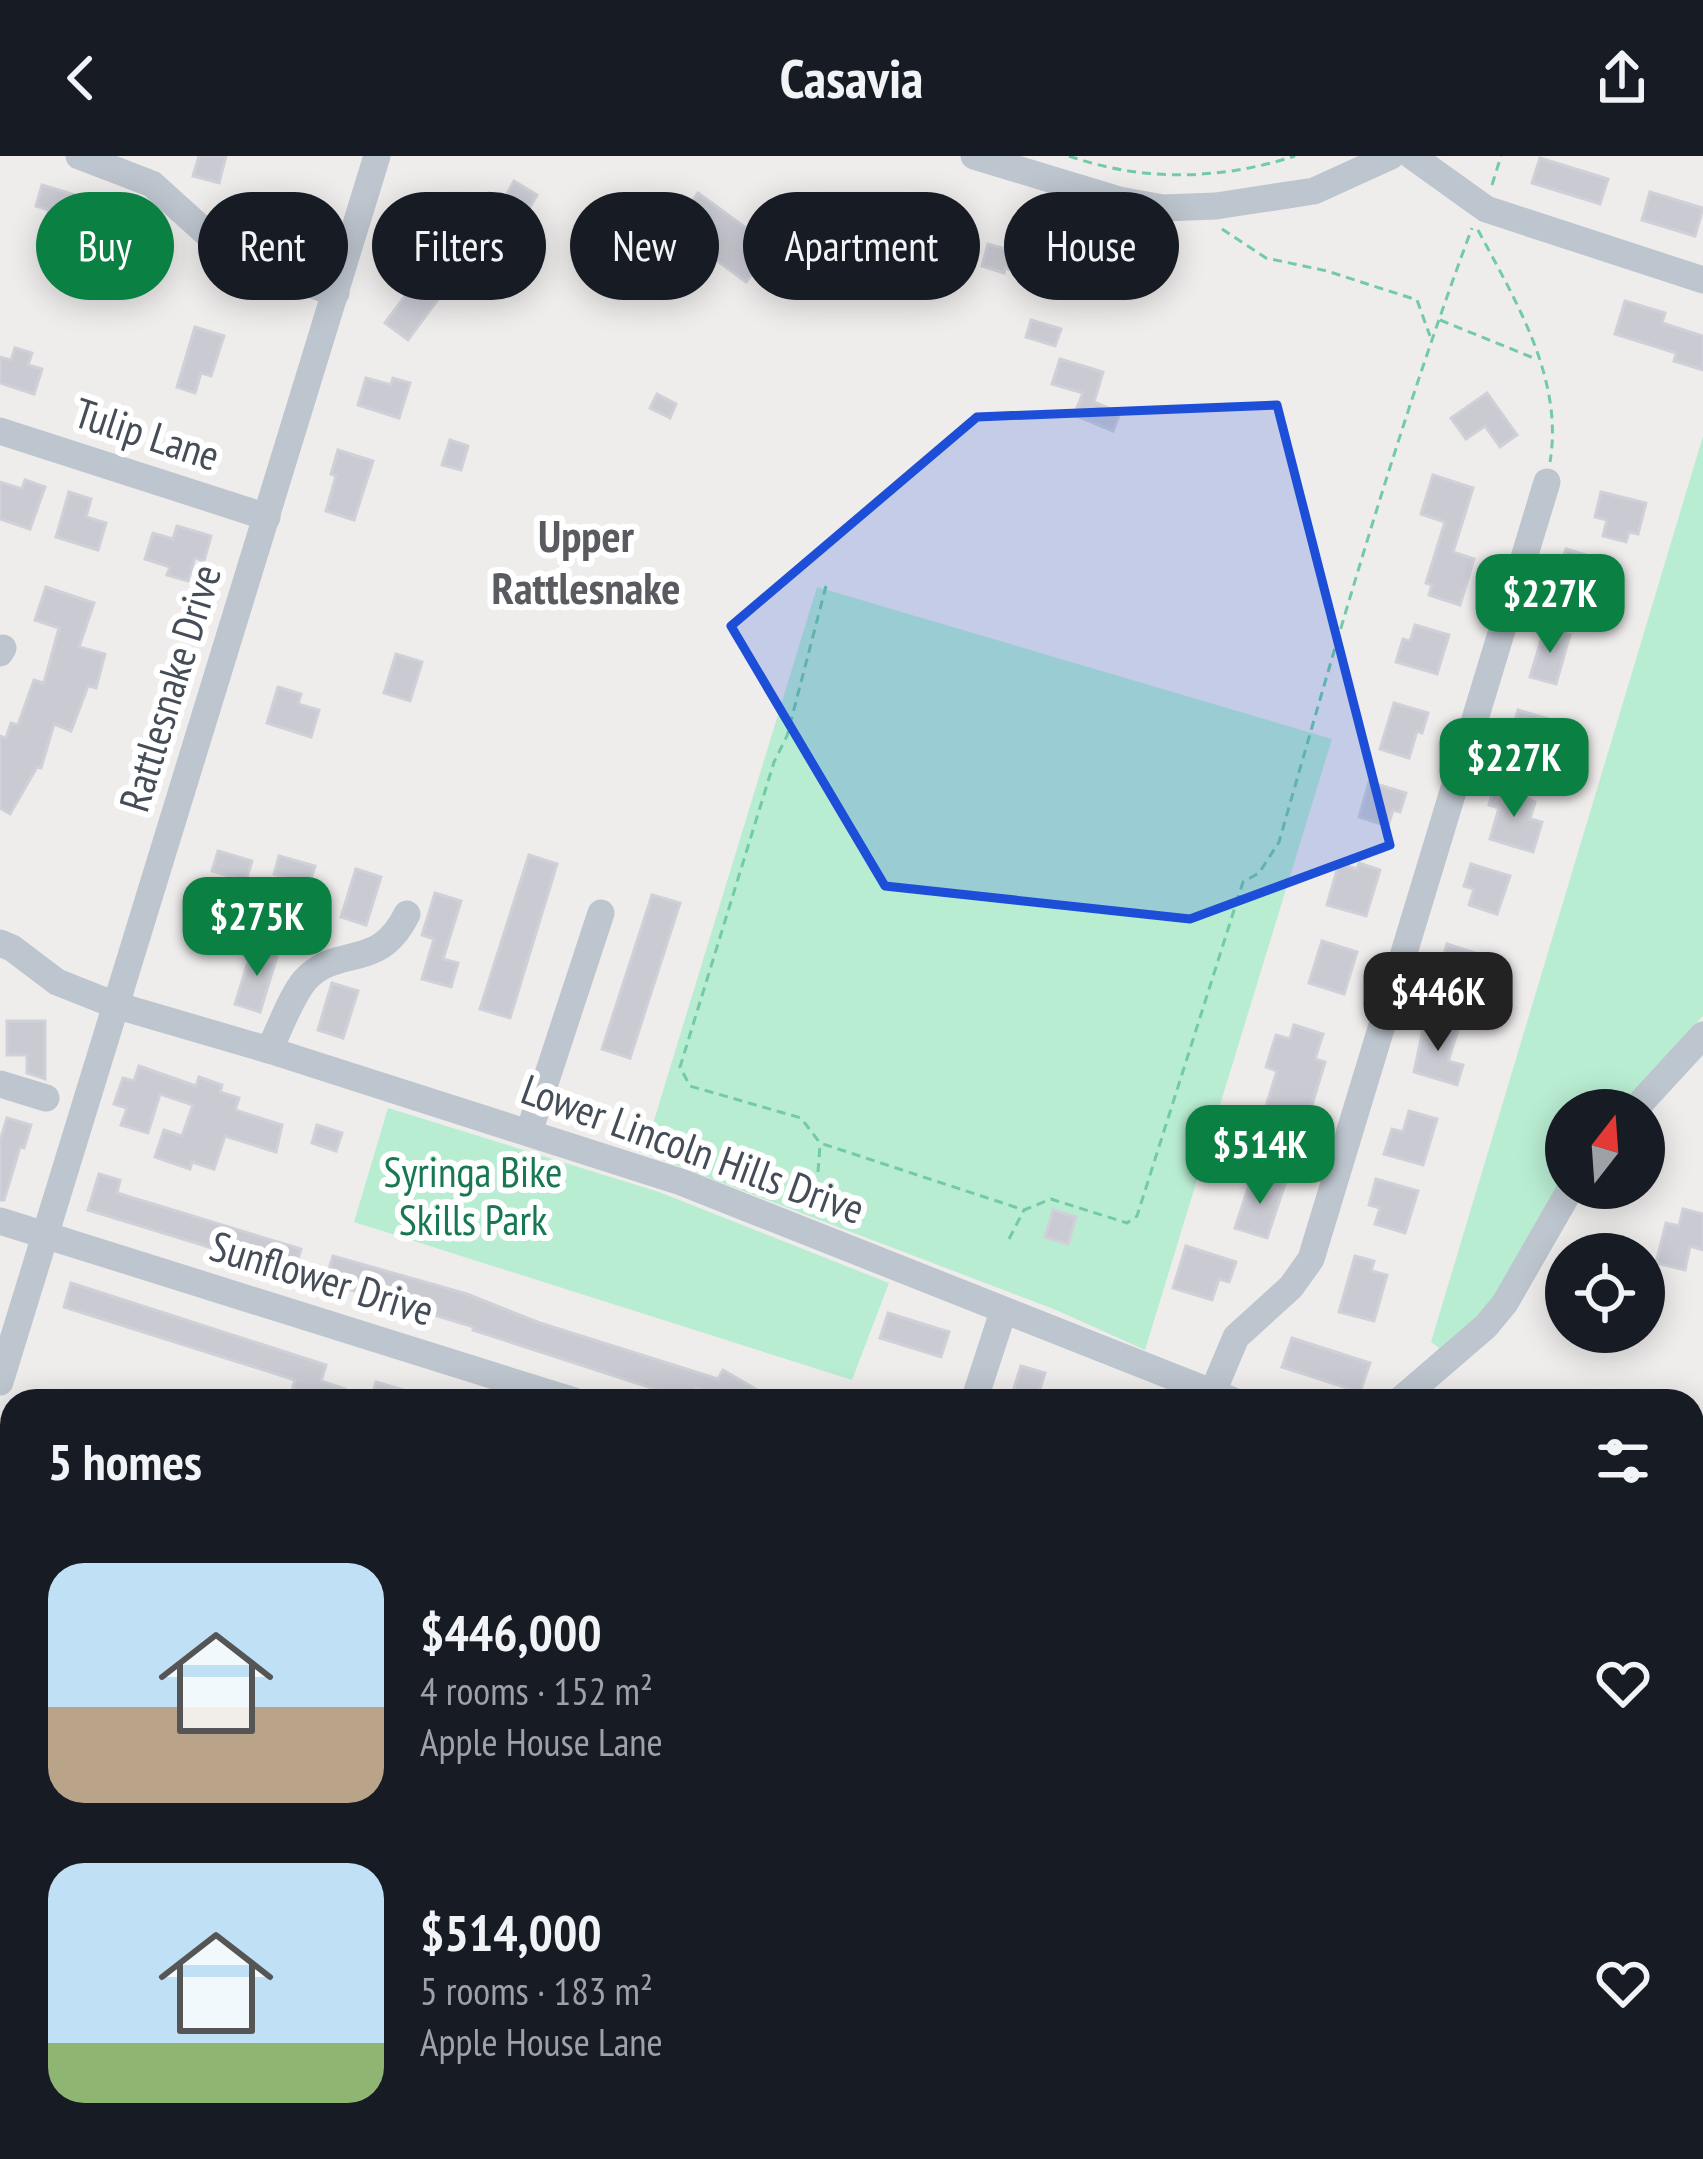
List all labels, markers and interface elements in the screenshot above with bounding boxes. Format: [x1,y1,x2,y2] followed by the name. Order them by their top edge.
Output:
[780,43,923,113] text: Casavia
[48,45,114,111] icon: back
[1589,45,1655,111] icon: share
[36,192,174,300] chip: Buy
[198,192,348,300] chip: Rent
[372,192,546,300] chip: Filters
[570,192,719,300] chip: New
[743,192,980,300] chip: Apartment
[1004,192,1179,300] chip: House
[68,384,226,483] street label: Tulip Lane
[491,506,681,616] district label: Upper Rattlesnake
[1466,554,1634,656] pin: $227K
[106,558,233,818] street label: Rattlesnake Drive
[1503,567,1597,618] text: $227K
[1430,718,1598,820] pin: $227K
[1467,731,1561,782] text: $227K
[173,877,341,979] pin: $275K
[210,890,304,941] text: $275K
[1354,952,1522,1054] pin: $446K
[1391,965,1485,1016] text: $446K
[514,1061,872,1236] street label: Lower Lincoln Hills Drive
[1545,1089,1665,1209] north arrow
[1545,1089,1665,1353] map controls
[1176,1105,1344,1207] pin: $514K
[1213,1118,1307,1169] text: $514K
[384,1144,562,1247] park label: Syringa Bike Skills Park
[204,1218,440,1338] street label: Sunflower Drive
[1545,1233,1665,1353] button: locate
[48,1428,202,1494] text: 5 homes
[1590,1428,1656,1494] icon: filters
[420,1599,602,1665] text: $446,000
[144,1611,288,1755] icon: home
[1590,1650,1656,1716] icon: heart
[420,1665,653,1716] text: 4 rooms · 152 m²
[420,1716,663,1767] text: Apple House Lane
[420,1899,602,1965] text: $514,000
[144,1911,288,2055] icon: home
[1590,1950,1656,2016] icon: heart
[420,1965,653,2016] text: 5 rooms · 183 m²
[420,2016,663,2067] text: Apple House Lane

